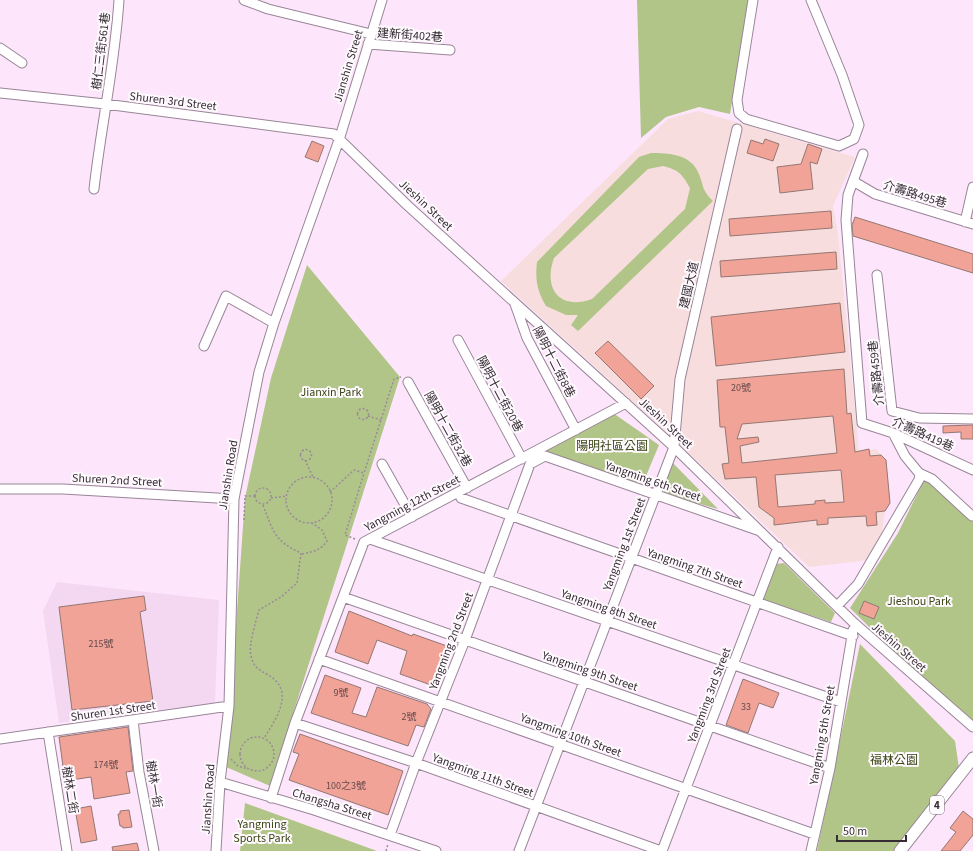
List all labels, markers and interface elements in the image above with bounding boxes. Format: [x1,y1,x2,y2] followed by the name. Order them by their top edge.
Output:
[88,11,115,91] street label: 樹仁三街561巷
[376,25,443,46] street label: 建新街402巷
[329,28,368,104] street label: Jianshin Street
[128,88,217,115] street label: Shuren 3rd Street
[395,176,456,235] street label: Jieshin Street
[881,177,949,212] street label: 介壽路495巷
[676,260,703,310] street label: 建國大道
[528,324,579,401] street label: 陽明十二街8巷
[865,339,888,407] street label: 介壽路459巷
[472,353,527,435] street label: 陽明十二街20巷
[731,381,751,395] house number: 20號
[300,384,362,401] park label: Jianxin Park
[420,388,475,470] street label: 陽明十二街32巷
[635,394,696,453] street label: Jieshin Street
[889,413,956,456] street label: 介壽路419巷
[576,438,648,455] park label: 陽明社區公園
[215,439,242,511] street label: Jianshin Road
[602,457,703,506] street label: Yangming 6th Street
[72,470,162,491] street label: Shuren 2nd Street
[360,471,463,536] street label: Yangming 12th Street
[598,495,650,594] street label: Yangming 1st Street
[644,544,745,593] street label: Yangming 7th Street
[558,585,659,634] street label: Yangming 8th Street
[425,590,478,693] street label: Yangming 2nd Street
[887,593,951,610] park label: Jieshou Park
[867,619,930,676] street label: Jieshin Street
[89,637,113,651] house number: 215號
[683,645,735,746] street label: Yangming 3rd Street
[539,647,640,696] street label: Yangming 9th Street
[805,684,840,787] street label: Yangming 5th Street
[334,686,348,700] house number: 9號
[69,697,157,726] street label: Shuren 1st Street
[741,700,751,714] house number: 33
[517,709,624,762] street label: Yangming 10th Street
[402,710,416,724] house number: 2號
[429,749,536,802] street label: Yangming 11th Street
[870,752,918,769] park label: 福林公園
[94,758,118,772] house number: 174號
[141,759,166,809] street label: 樹林一街
[198,763,219,835] street label: Jianshin Road
[57,765,82,815] street label: 樹林二街
[326,779,366,793] house number: 100之3號
[290,784,374,825] street label: Changsha Street
[930,796,944,814] road number: 4
[233,816,291,847] park label: Yangming Sports Park
[837,817,906,843] scale bar
[843,823,867,840] text: 50 m

